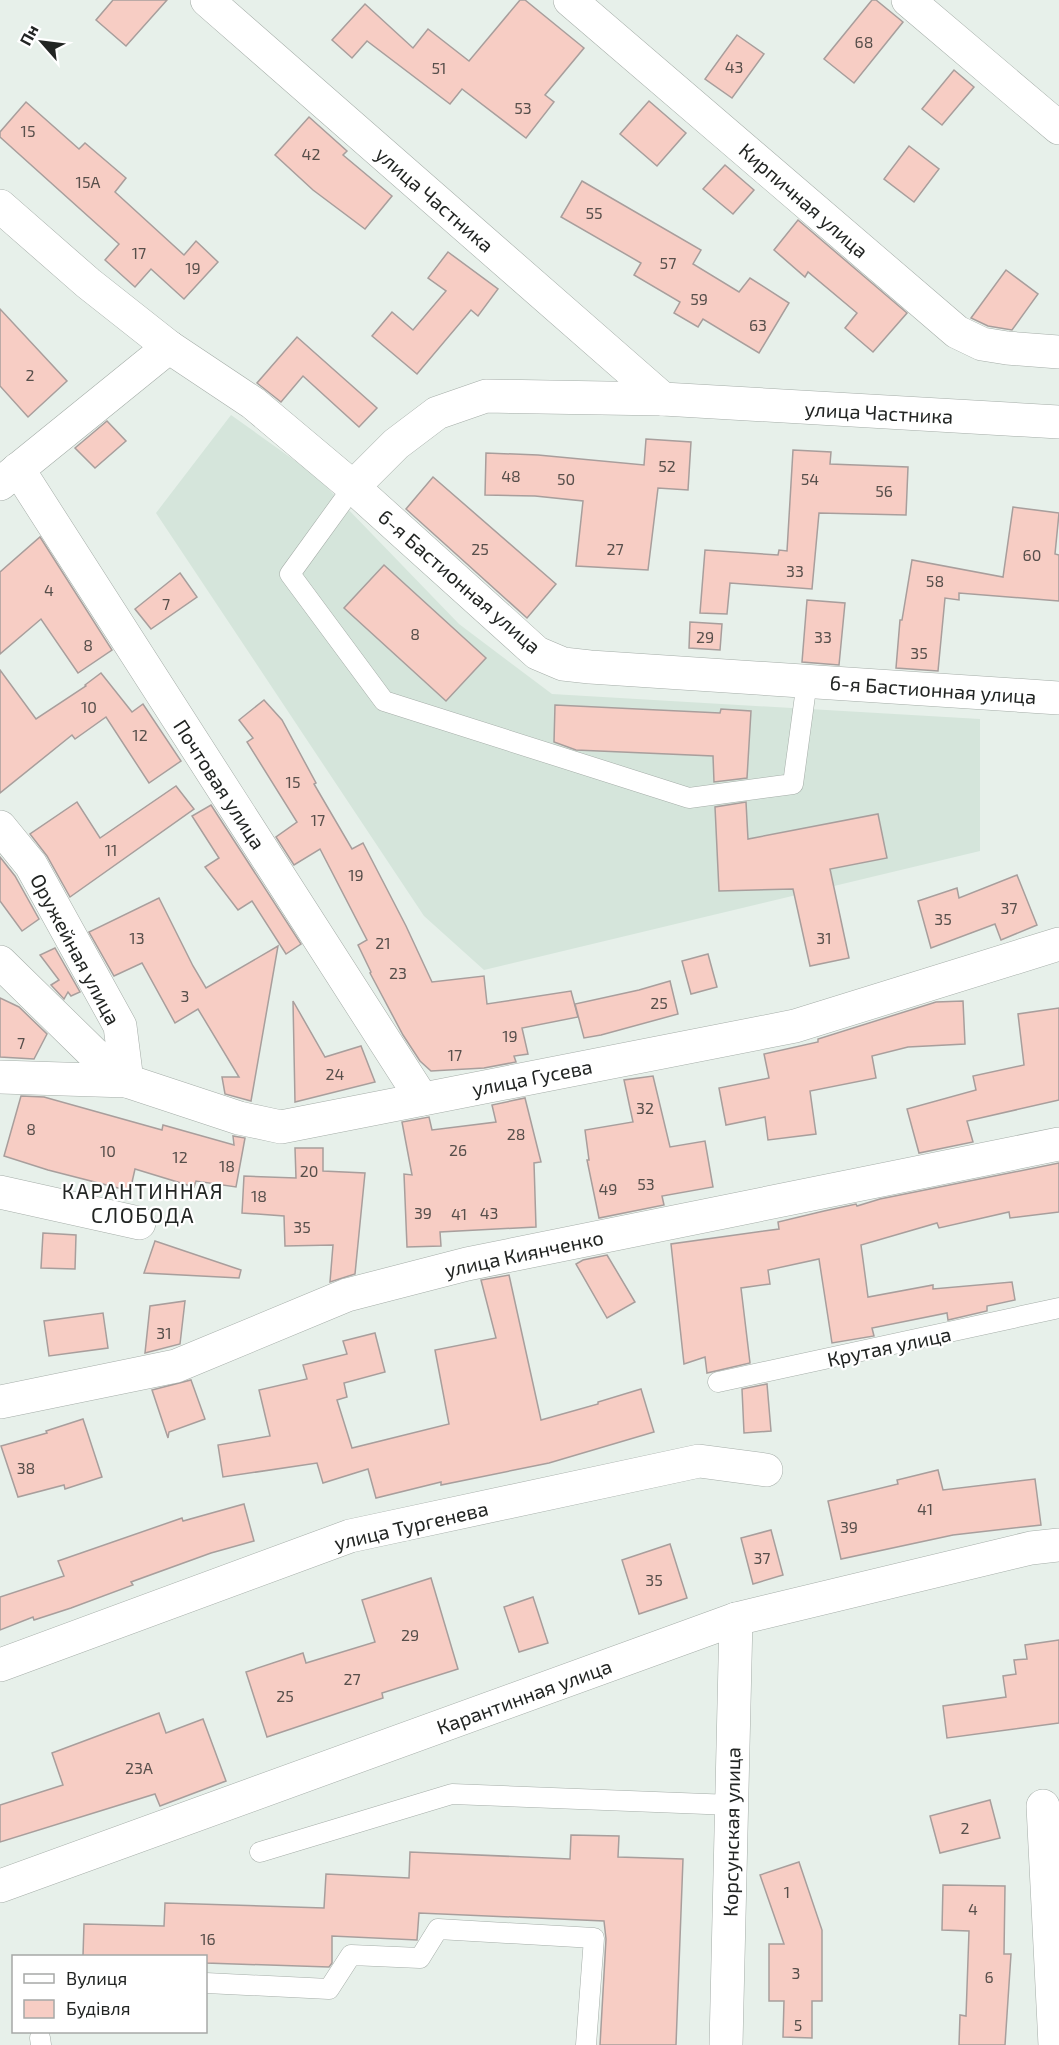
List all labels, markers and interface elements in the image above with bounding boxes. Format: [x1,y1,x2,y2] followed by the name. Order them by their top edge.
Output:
[12,12,72,72] north arrow
[15,21,42,48] text: Пн
[855,32,873,51] house number: 68
[725,57,743,76] house number: 43
[432,58,446,77] house number: 51
[514,98,532,117] house number: 53
[21,121,35,140] house number: 15
[734,137,873,263] street label: Кирпичная улица
[370,141,499,258] street label: улица Частника
[302,144,320,163] house number: 42
[76,172,100,191] house number: 15А
[585,203,603,222] house number: 55
[132,243,146,262] house number: 17
[660,253,676,272] house number: 57
[185,258,201,277] house number: 19
[690,289,708,308] house number: 59
[749,315,767,334] house number: 63
[26,365,35,384] house number: 2
[804,396,954,429] street label: улица Частника
[658,456,676,475] house number: 52
[501,466,521,485] house number: 48
[557,469,575,488] house number: 50
[801,469,819,488] house number: 54
[875,481,893,500] house number: 56
[373,504,546,659] street label: 6-я Бастионная улица
[471,539,489,558] house number: 25
[606,539,624,558] house number: 27
[1023,545,1041,564] house number: 60
[786,561,804,580] house number: 33
[926,571,944,590] house number: 58
[44,580,54,599] house number: 4
[162,594,170,613] house number: 7
[410,624,420,643] house number: 8
[696,627,714,646] house number: 29
[814,627,832,646] house number: 33
[83,635,93,654] house number: 8
[910,643,928,662] house number: 35
[829,670,1037,709] street label: 6-я Бастионная улица
[81,697,97,716] house number: 10
[168,715,271,854] street label: Почтовая улица
[132,725,148,744] house number: 12
[286,772,300,791] house number: 15
[311,810,325,829] house number: 17
[105,840,117,859] house number: 11
[348,865,364,884] house number: 19
[25,869,126,1029] street label: Оружейная улица
[1000,898,1018,917] house number: 37
[934,909,952,928] house number: 35
[129,928,145,947] house number: 13
[816,928,832,947] house number: 31
[375,933,391,952] house number: 21
[389,963,407,982] house number: 23
[181,986,189,1005] house number: 3
[650,993,668,1012] house number: 25
[502,1026,518,1045] house number: 19
[17,1033,25,1052] house number: 7
[448,1045,462,1064] house number: 17
[470,1054,594,1101] street label: улица Гусева
[326,1064,345,1083] house number: 24
[636,1098,654,1117] house number: 32
[26,1119,36,1138] house number: 8
[507,1124,525,1143] house number: 28
[449,1140,467,1159] house number: 26
[100,1141,116,1160] house number: 10
[172,1147,188,1166] house number: 12
[219,1156,235,1175] house number: 18
[300,1161,318,1180] house number: 20
[637,1174,655,1193] house number: 53
[62,1178,224,1227] district label: КАРАНТИННАЯ СЛОБОДА
[599,1179,618,1198] house number: 49
[251,1186,267,1205] house number: 18
[414,1203,432,1222] house number: 39
[480,1203,498,1222] house number: 43
[451,1204,467,1223] house number: 41
[293,1217,311,1236] house number: 35
[442,1224,606,1283] street label: улица Киянченко
[825,1321,953,1372] street label: Крутая улица
[156,1323,172,1342] house number: 31
[17,1458,35,1477] house number: 38
[332,1496,491,1555] street label: улица Тургенева
[917,1499,933,1518] house number: 41
[840,1517,858,1536] house number: 39
[753,1548,771,1567] house number: 37
[645,1570,663,1589] house number: 35
[401,1625,419,1644] house number: 29
[433,1653,615,1740] street label: Карантинная улица
[343,1669,361,1688] house number: 27
[276,1686,294,1705] house number: 25
[718,1747,745,1917] street label: Корсунская улица
[125,1758,153,1777] house number: 23А
[961,1818,970,1837] house number: 2
[784,1882,790,1901] house number: 1
[968,1899,978,1918] house number: 4
[200,1929,216,1948] house number: 16
[12,1955,207,2033] legend
[792,1963,800,1982] house number: 3
[66,1967,127,1989] text: Вулиця
[984,1967,994,1986] house number: 6
[66,1997,130,2019] text: Будівля
[794,2015,802,2034] house number: 5

